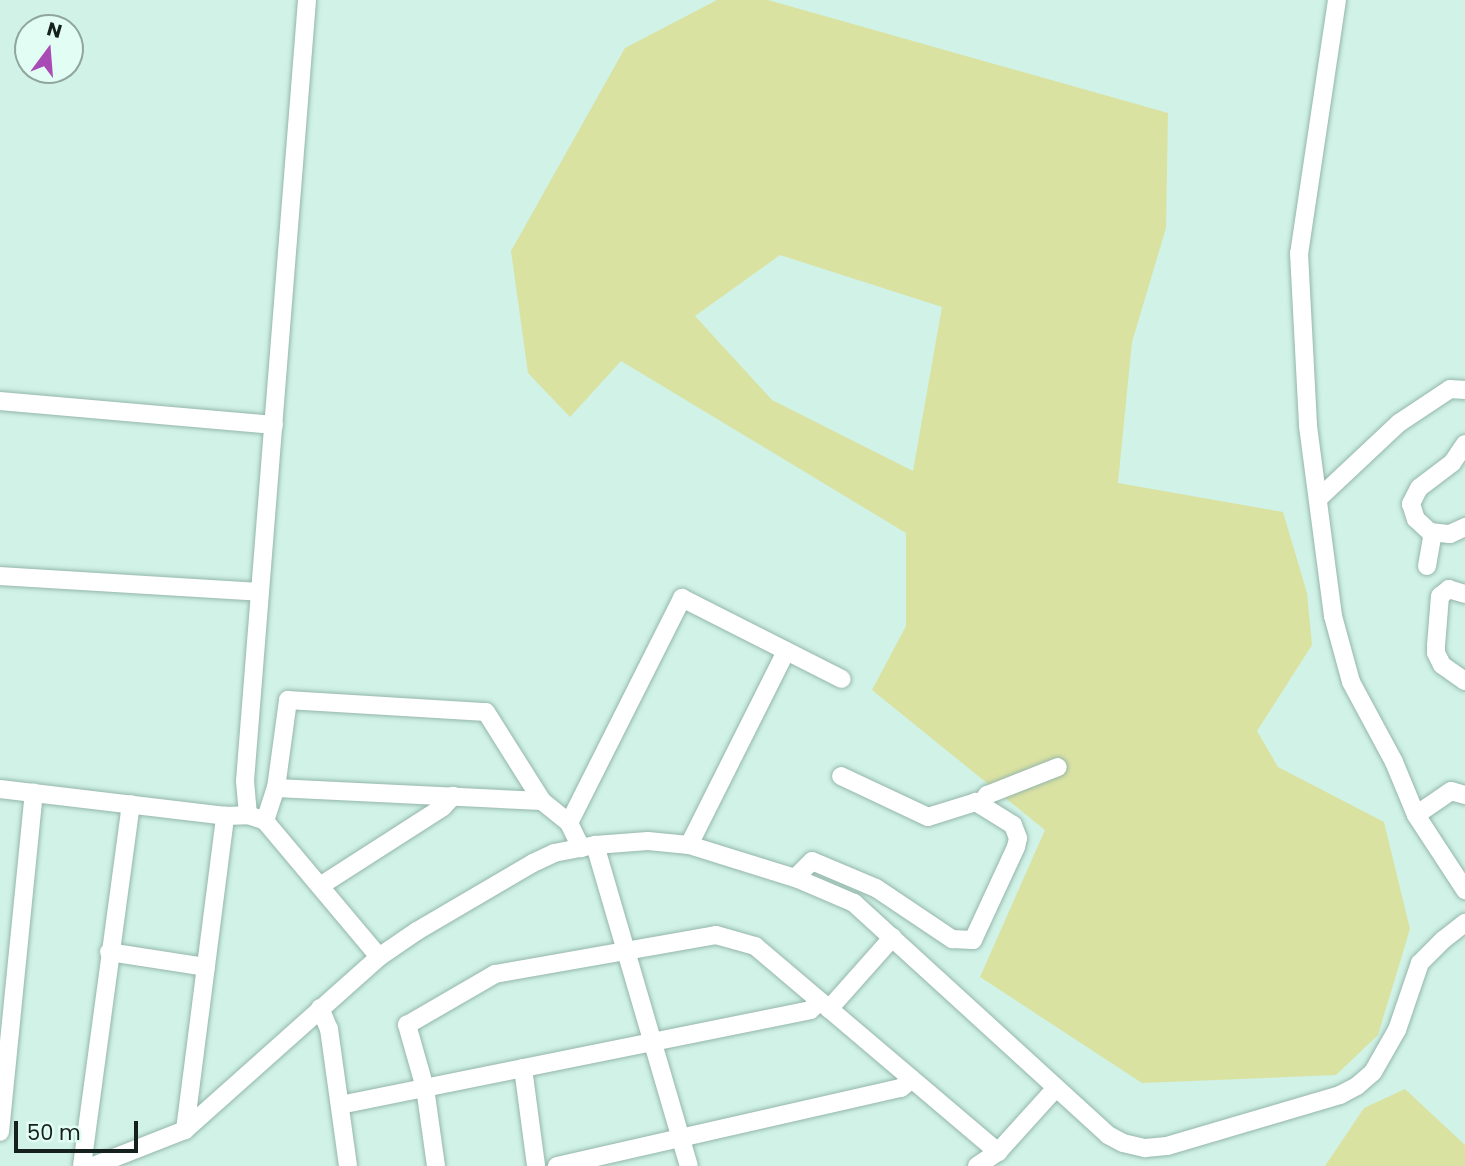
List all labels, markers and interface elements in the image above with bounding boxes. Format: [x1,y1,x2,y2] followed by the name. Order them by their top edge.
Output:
[14,14,84,84] north arrow
[44,15,65,45] text: N
[18,1106,142,1150] scale bar
[27,1118,81,1147] text: 50 m

